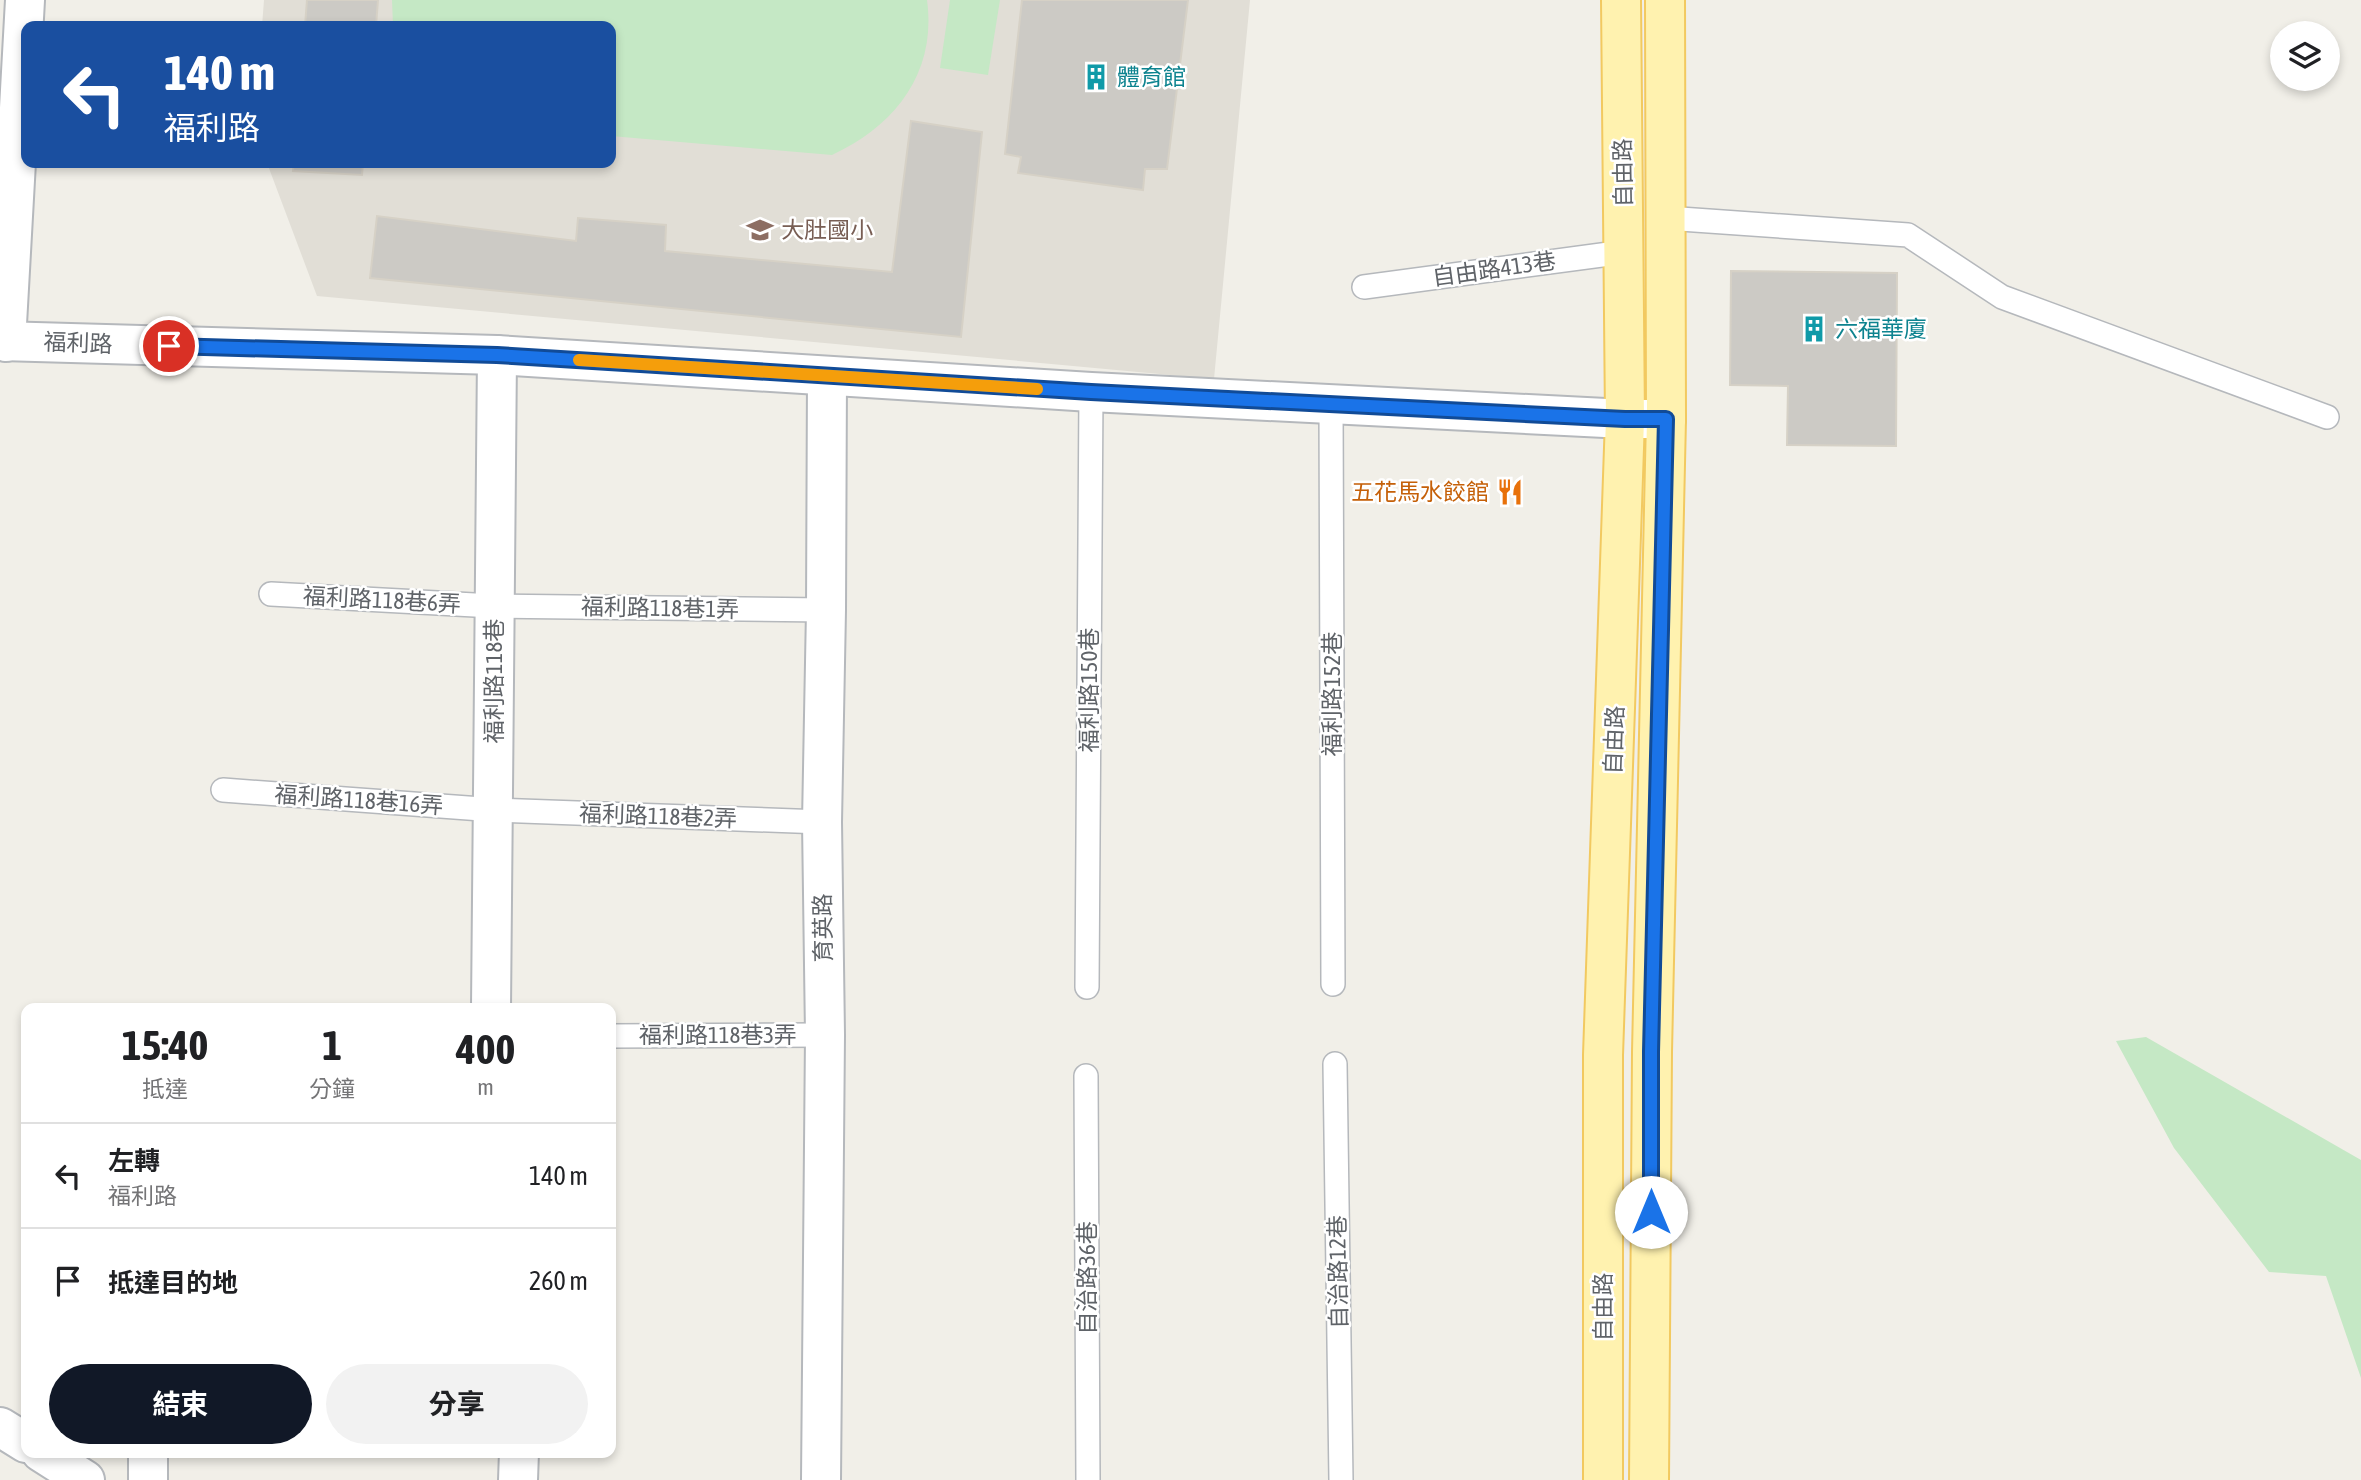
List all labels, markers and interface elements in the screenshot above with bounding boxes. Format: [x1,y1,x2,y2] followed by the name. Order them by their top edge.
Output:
[2270,21,2340,91] map controls
[2270,21,2340,91] button: layers
[164,44,275,100] text: 140 m
[49,49,140,140] icon: left
[1081,62,1111,92] building icon: 體育館
[1117,64,1186,90] place label: 體育館
[164,109,260,146] text: 福利路
[1609,138,1637,208] street label: 自由路
[745,215,775,245] school or university icon: 大肚國小
[781,217,873,243] place label: 大肚國小
[1431,247,1557,291] street label: 自由路413巷
[1799,314,1829,344] building icon: 六福華廈
[139,316,199,376] pin
[1835,316,1927,342] place label: 六福華廈
[150,327,188,365] icon: arrive
[43,329,113,357] street label: 福利路
[1495,477,1525,507] restaurant icon: 五花馬水餃館
[1351,479,1489,505] place label: 五花馬水餃館
[302,583,462,617] street label: 福利路118巷6弄
[581,594,739,622] street label: 福利路118巷1弄
[481,619,507,743] street label: 福利路118巷
[1076,628,1102,752] street label: 福利路150巷
[1319,632,1345,756] street label: 福利路152巷
[1600,705,1628,775] street label: 自由路
[274,781,444,819] street label: 福利路118巷16弄
[578,800,738,832] street label: 福利路118巷2弄
[809,893,837,963] street label: 育英路
[122,1021,208,1069] text: 15:40
[322,1021,342,1069] text: 1
[639,1022,797,1048] street label: 福利路118巷3弄
[456,1025,515,1073] text: 400
[477,1074,494,1100] text: m
[142,1076,188,1102] text: 抵達
[309,1076,355,1102] text: 分鐘
[108,1146,160,1176] text: 左轉
[49,1157,87,1195] icon: left
[529,1161,588,1191] text: 140 m
[1614,1175,1688,1249] position arrow
[108,1183,177,1209] text: 福利路
[1324,1215,1352,1329] street label: 自治路12巷
[1074,1221,1100,1335] street label: 自治路36巷
[49,1262,87,1300] icon: arrive
[529,1266,588,1296] text: 260 m
[108,1268,238,1298] text: 抵達目的地
[1590,1273,1616,1342] street label: 自由路
[49,1364,312,1444] button: 結束
[326,1364,588,1444] button: 分享

